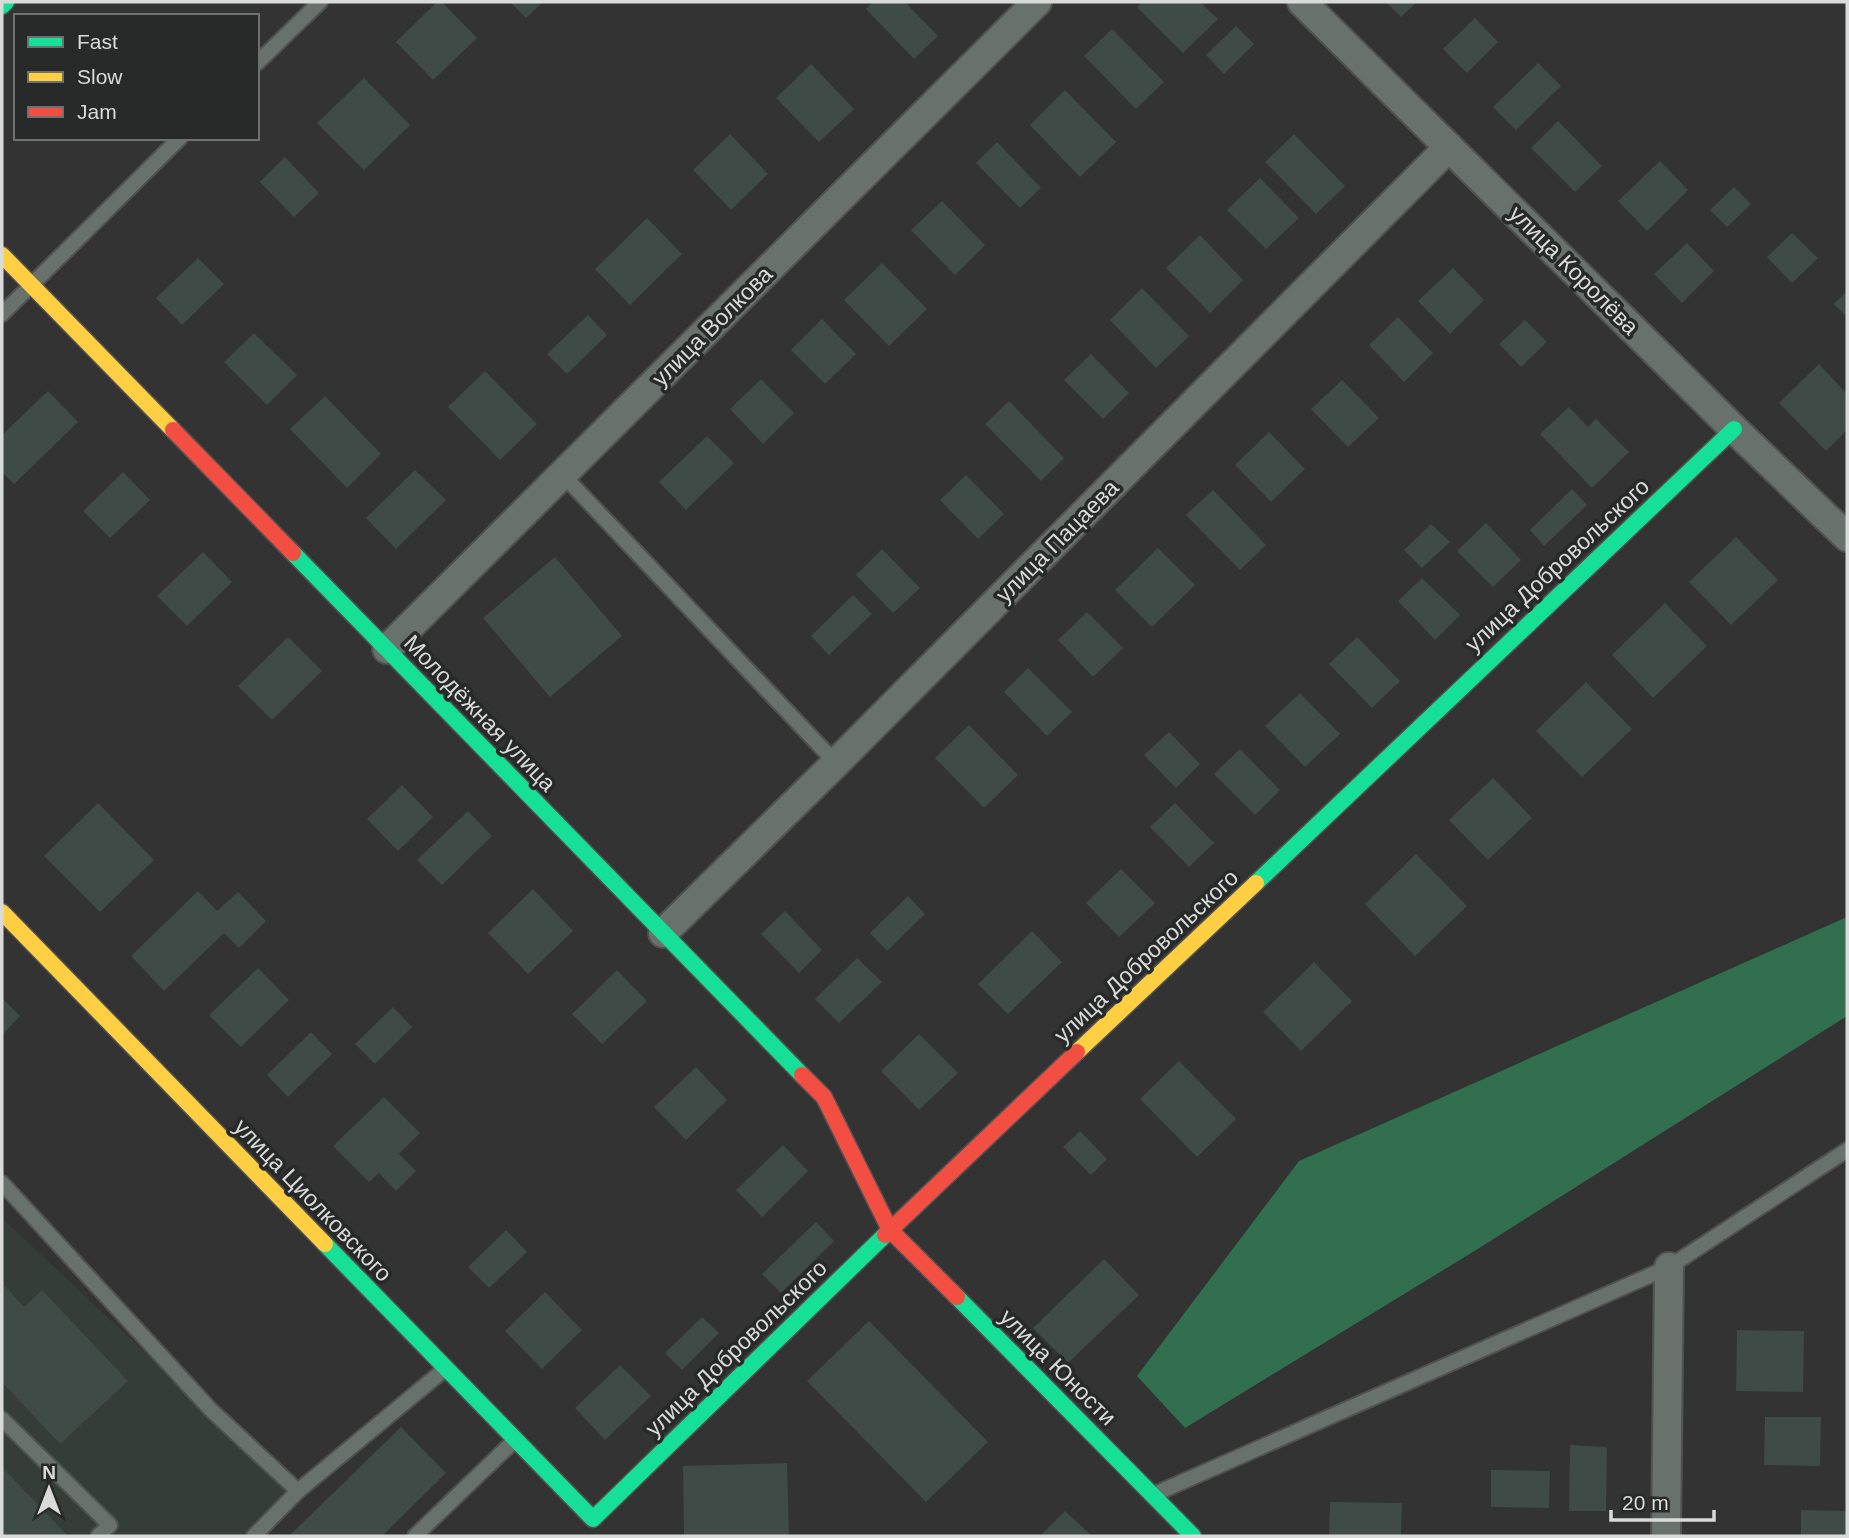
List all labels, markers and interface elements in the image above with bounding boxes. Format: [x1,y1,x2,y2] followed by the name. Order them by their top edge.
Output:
[14,14,259,140] legend
[77,30,118,53] text: Fast
[77,65,123,88] text: Slow
[77,100,117,123] text: Jam
[1504,200,1644,340] street label: улица Королёва
[647,261,777,391] street label: улица Волкова
[1460,473,1654,657] street label: улица Добровольского
[990,474,1124,608] street label: улица Пацаева
[399,630,561,797] street label: Молодёжная улица
[1049,864,1243,1048] street label: улица Добровольского
[229,1113,397,1287] street label: улица Циолковского
[640,1255,832,1441] street label: улица Добровольского
[995,1304,1121,1430] street label: улица Юности
[14,1454,84,1524] north arrow
[42,1462,56,1483] text: N
[1611,1478,1714,1522] scale bar
[1622,1491,1669,1514] text: 20 m

